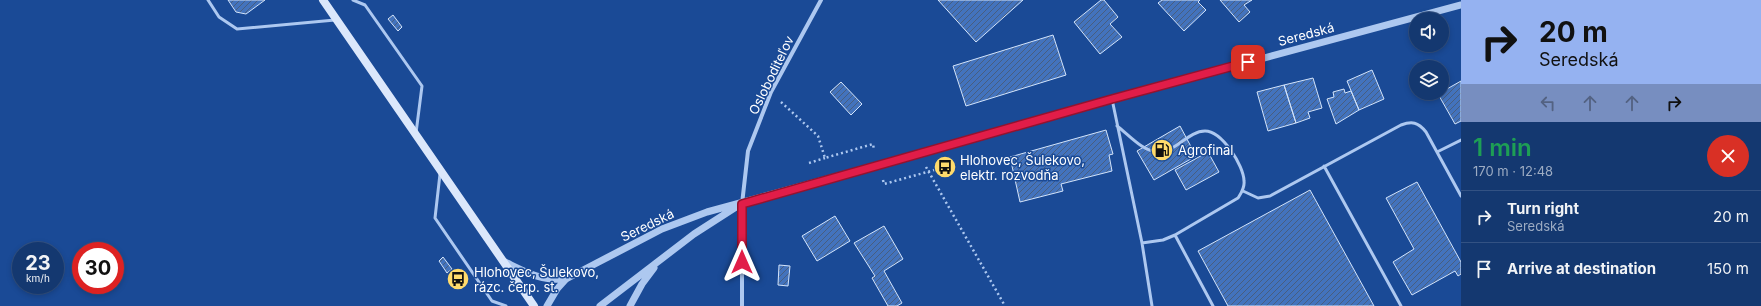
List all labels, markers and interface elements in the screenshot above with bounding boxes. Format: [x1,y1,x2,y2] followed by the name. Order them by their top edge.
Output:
[1409,12,1449,100] map controls
[1409,12,1449,52] button: sound
[1539,15,1608,49] text: 20 m
[1473,16,1525,68] icon: right
[1276,19,1336,49] street label: Seredská
[745,33,797,117] street label: Osloboditeľov
[1231,45,1265,79] pin
[1539,49,1619,70] text: Seredská
[1237,51,1259,73] icon: arrive
[1409,60,1449,100] button: layers
[1537,92,1559,114] icon: left
[1579,92,1601,114] icon: ahead
[1621,92,1643,114] icon: ahead
[1663,92,1685,114] icon: right
[1473,133,1532,162] text: 1 min
[1707,135,1749,177] button: close
[1149,137,1175,163] fuel station icon: Agrofinal
[1178,142,1234,158] place label: Agrofinal
[960,152,1085,183] place label: Hlohovec, Šulekovo, elektr. rozvodňa
[932,154,958,180] bus stop icon: Hlohovec, Šulekovo, elektr. rozvodňa
[1473,163,1553,179] text: 170 m · 12:48
[1507,199,1579,218] text: Turn right
[618,205,676,245] street label: Seredská
[1473,206,1495,228] icon: right
[1713,207,1749,226] text: 20 m
[1507,218,1564,234] text: Seredská
[721,241,763,283] position arrow
[72,242,124,294] speed limit sign: 30
[25,251,51,275] text: 23
[1473,258,1495,280] icon: arrive
[1507,259,1656,278] text: Arrive at destination
[1707,259,1749,278] text: 150 m
[474,264,599,295] place label: Hlohovec, Šulekovo, rázc. čerp. st.
[445,266,471,292] bus stop icon: Hlohovec, Šulekovo, rázc. čerp. st.
[26,272,50,284] text: km/h

